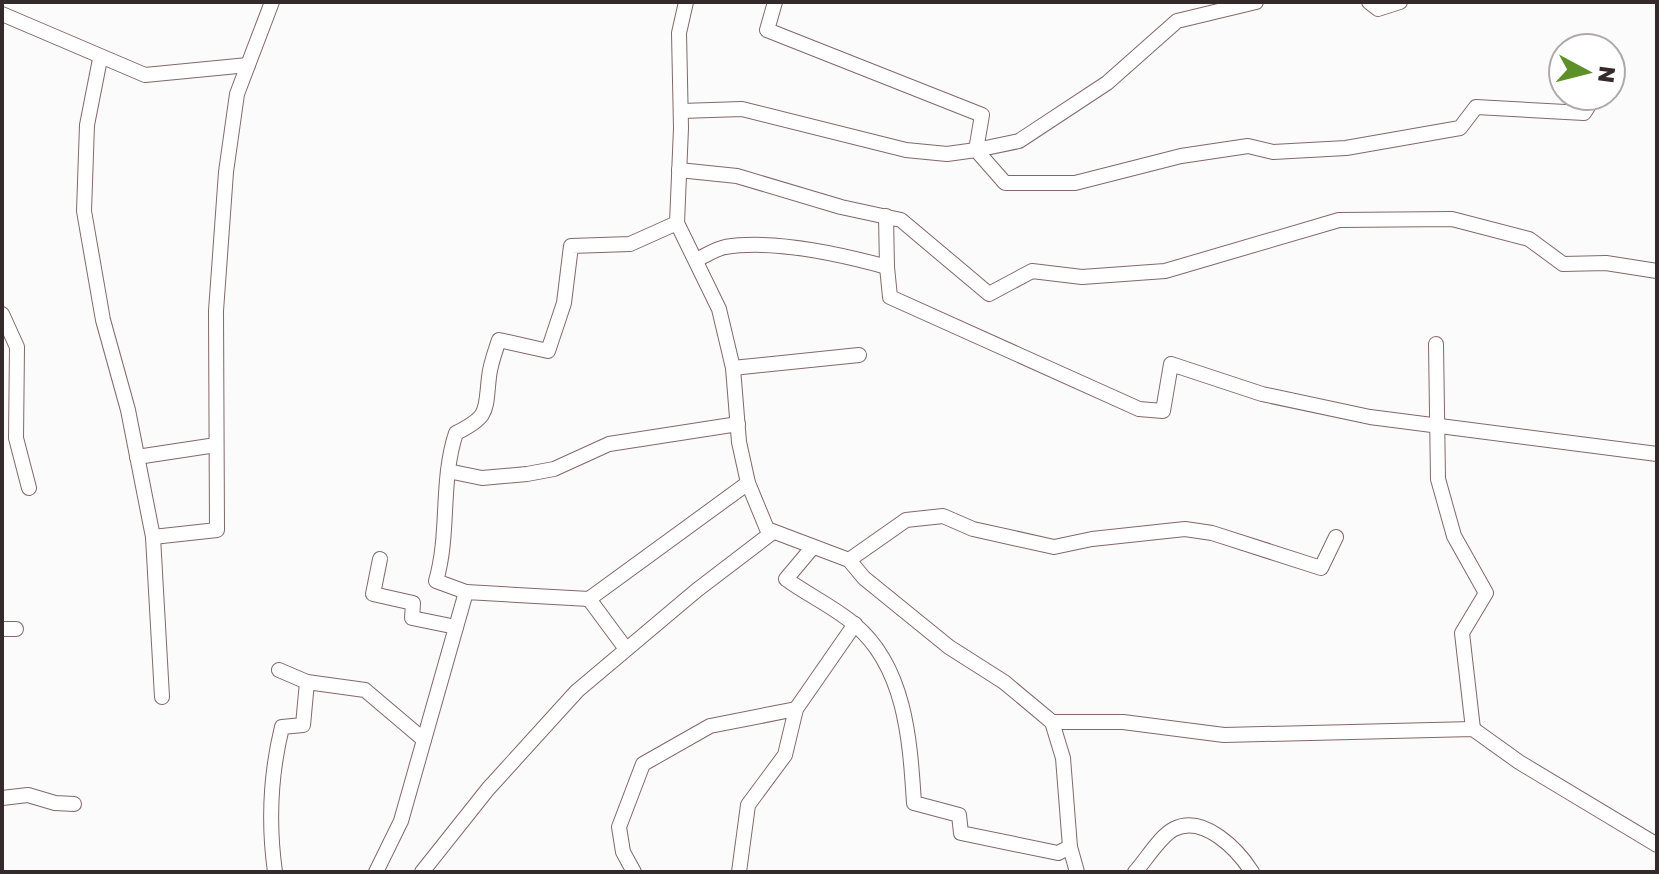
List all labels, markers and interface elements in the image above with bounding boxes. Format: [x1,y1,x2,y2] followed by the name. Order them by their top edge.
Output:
[1547,32,1627,112] north arrow
[1593,65,1622,84] text: N

